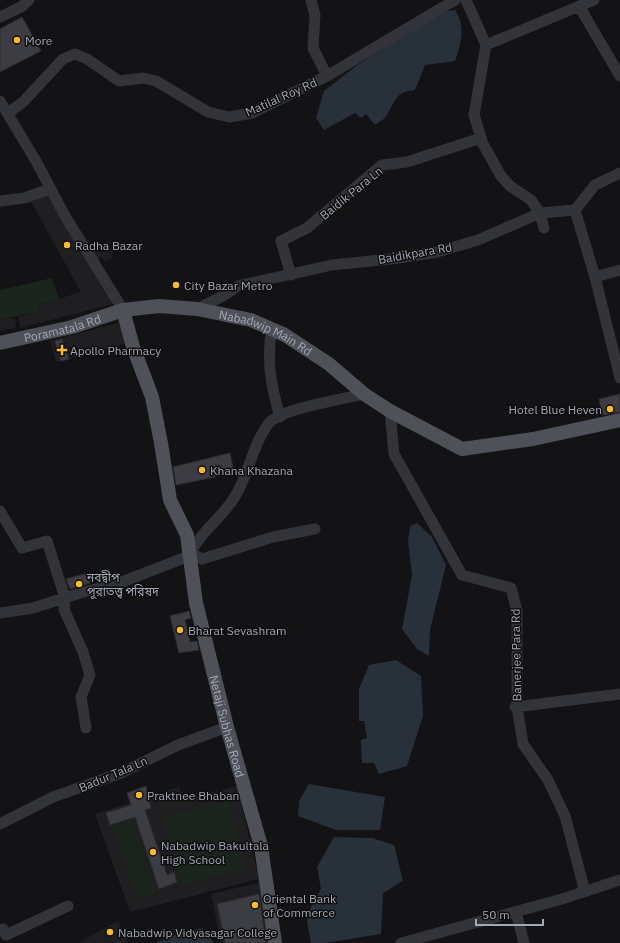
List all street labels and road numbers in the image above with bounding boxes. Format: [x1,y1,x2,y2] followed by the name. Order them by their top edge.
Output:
[243,75,319,119] street label: Matilal Roy Rd
[317,163,385,223] street label: Baidik Para Ln
[377,239,453,267] street label: Baidikpara Rd
[218,306,315,358] street label: Nabadwip Main Rd
[22,310,103,345] street label: Poramatala Rd
[508,609,524,701] street label: Banerjee Para Rd
[207,674,248,779] street label: Netaji Subhas Road
[76,753,150,795] street label: Badur Tala Ln

